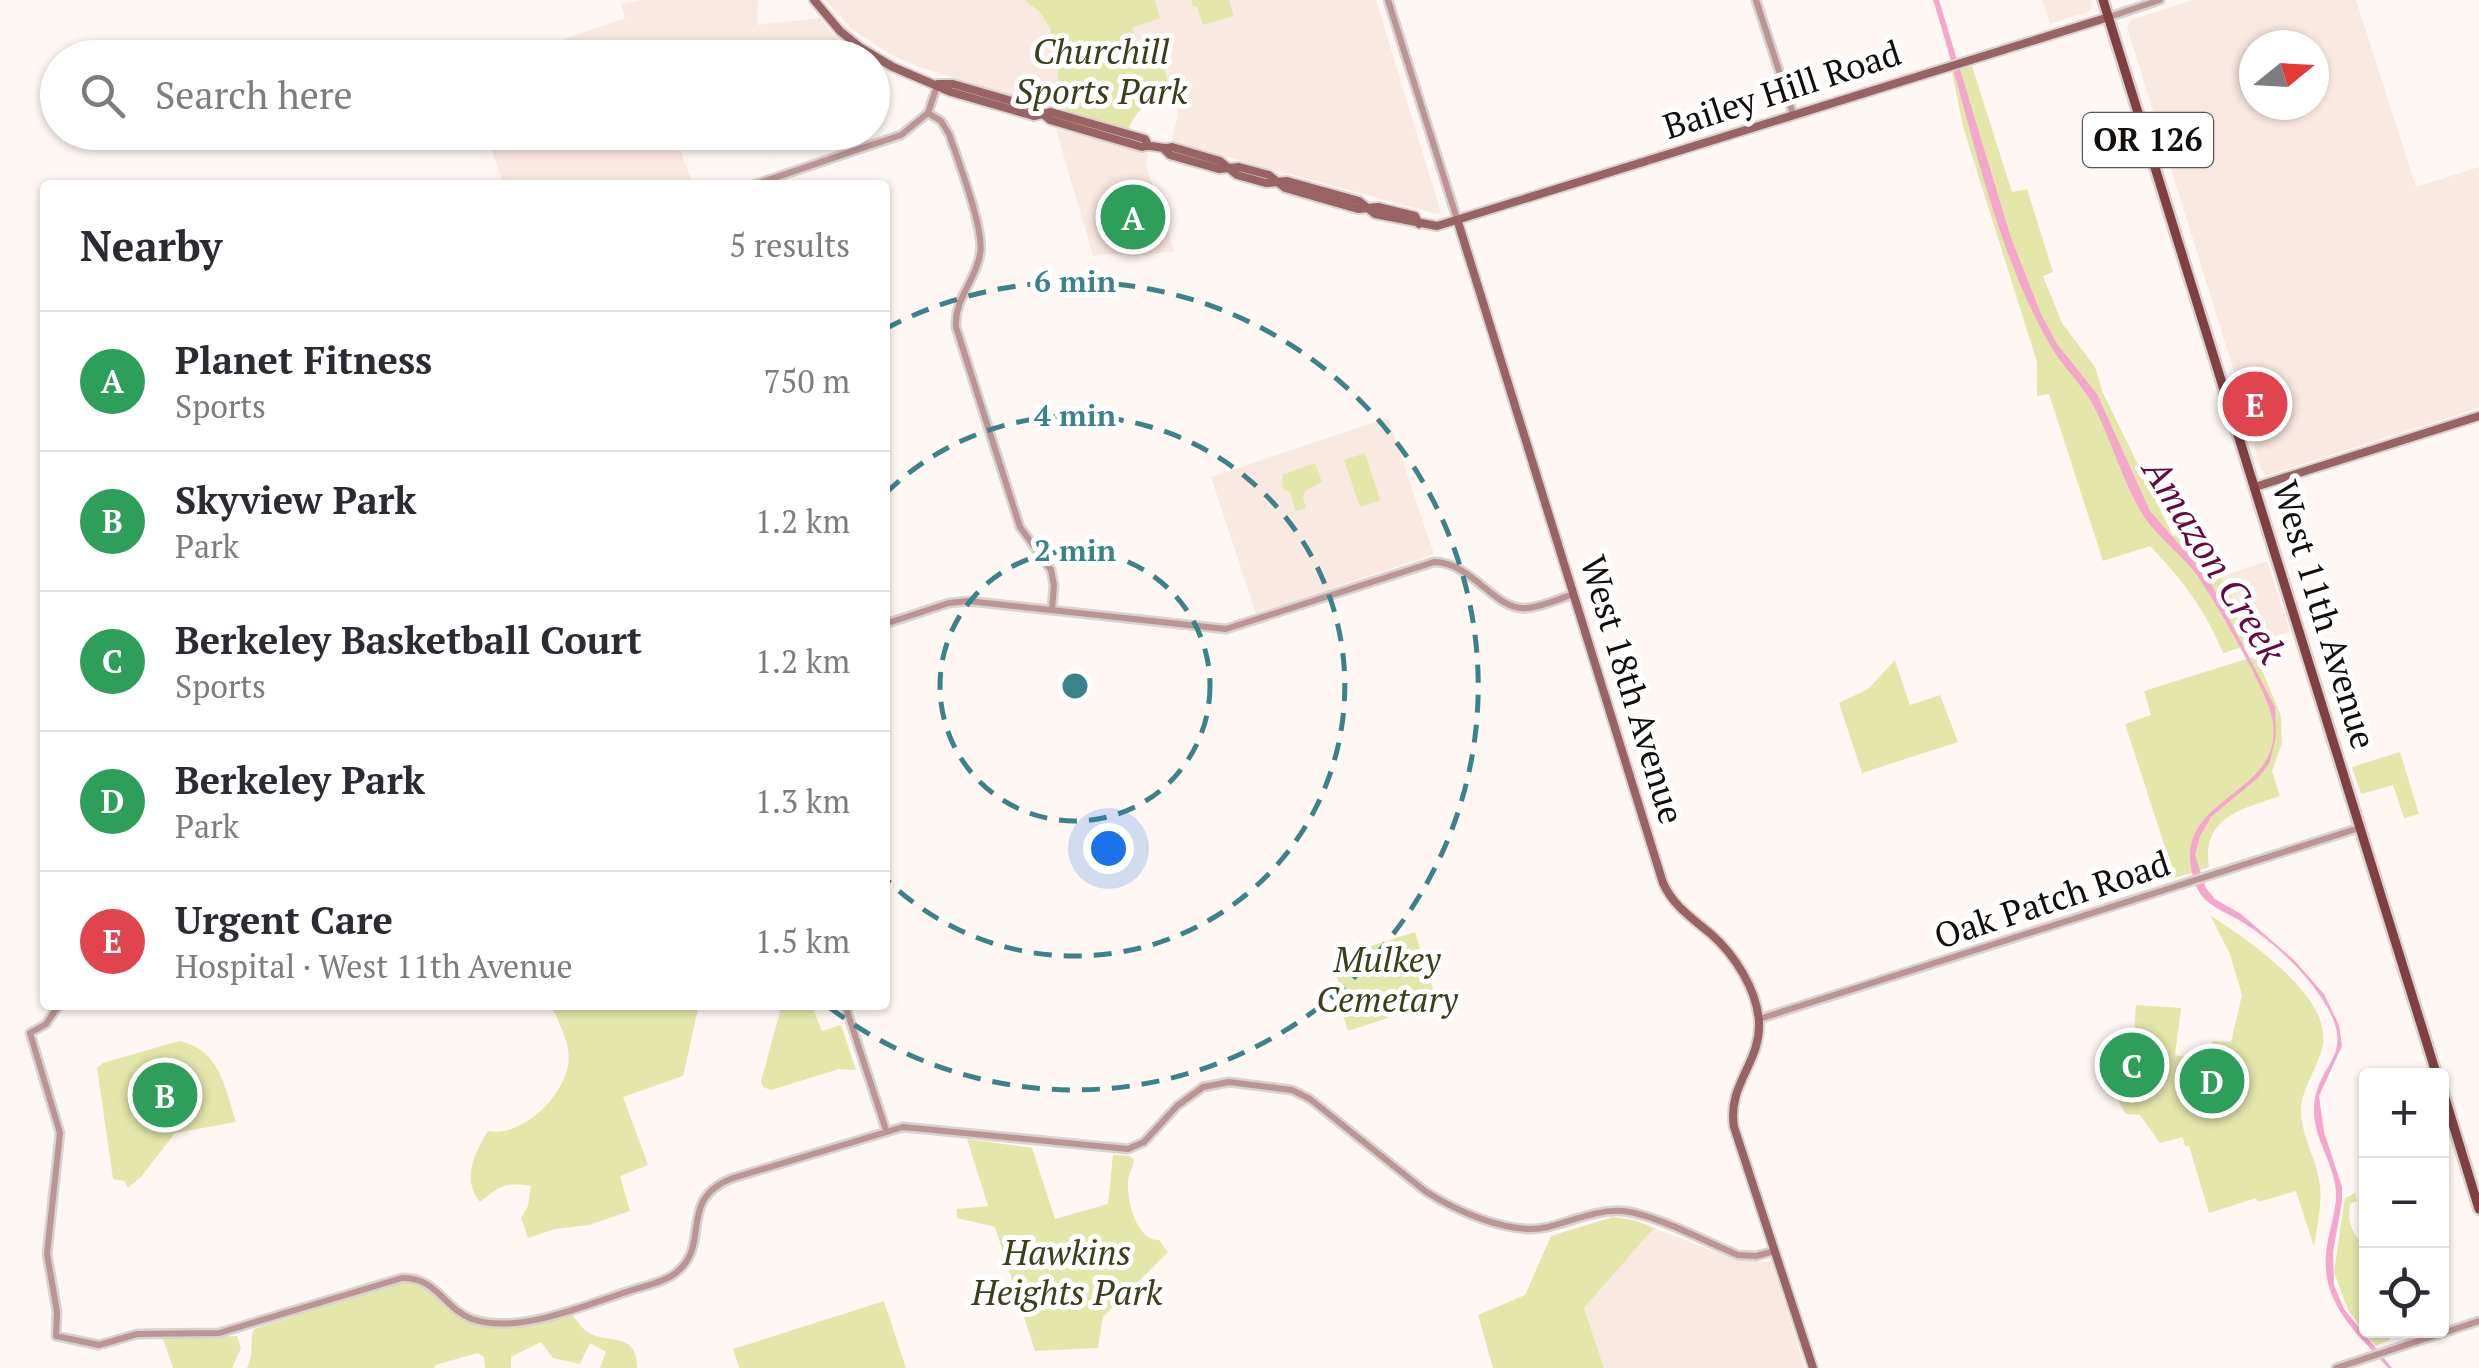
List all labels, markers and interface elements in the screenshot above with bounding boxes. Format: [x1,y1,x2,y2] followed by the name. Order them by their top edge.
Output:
[1015,28,1188,114] park label: Churchill Sports Park
[1657,29,1906,149] street label: Bailey Hill Road
[2239,30,2329,120] north arrow
[40,40,890,150] search box
[75,68,130,123] icon: search
[155,70,353,120] text: Search here
[2083,113,2213,167] road number: OR 126
[1100,180,1166,254] pin: A
[80,217,222,273] text: Nearby
[729,224,850,266] text: 5 results
[1034,261,1116,301] text: 6 min
[175,335,432,385] text: Planet Fitness
[101,360,124,402] text: A
[763,360,850,402] text: 750 m
[2222,366,2288,442] pin: E
[175,385,266,427] text: Sports
[1034,395,1116,435] text: 4 min
[2131,447,2298,673] water label: Amazon Creek
[175,475,416,525] text: Skyview Park
[2262,475,2388,754] street label: West 11th Avenue
[102,500,123,542] text: B
[755,500,850,542] text: 1.2 km
[175,525,239,567] text: Park
[1034,530,1116,570] text: 2 min
[1570,550,1696,829] street label: West 18th Avenue
[175,615,642,665] text: Berkeley Basketball Court
[102,640,123,682] text: C
[755,640,850,682] text: 1.2 km
[175,665,266,707] text: Sports
[1057,668,1093,704] centre of rings
[175,755,425,805] text: Berkeley Park
[101,780,124,822] text: D
[755,780,850,822] text: 1.3 km
[175,805,239,847] text: Park
[1083,823,1134,874] your location
[1928,839,2175,959] street label: Oak Patch Road
[175,895,393,945] text: Urgent Care
[103,920,122,962] text: E
[755,920,850,962] text: 1.5 km
[1316,936,1459,1022] park label: Mulkey Cemetary
[175,945,573,987] text: Hospital · West 11th Avenue
[2100,1028,2164,1102] pin: C
[2180,1044,2244,1118] pin: D
[132,1058,198,1132] pin: B
[2359,1068,2449,1338] map controls
[2359,1068,2449,1158] button: +
[2359,1158,2449,1248] button: −
[971,1229,1163,1315] park label: Hawkins Heights Park
[2359,1248,2449,1338] button: locate

